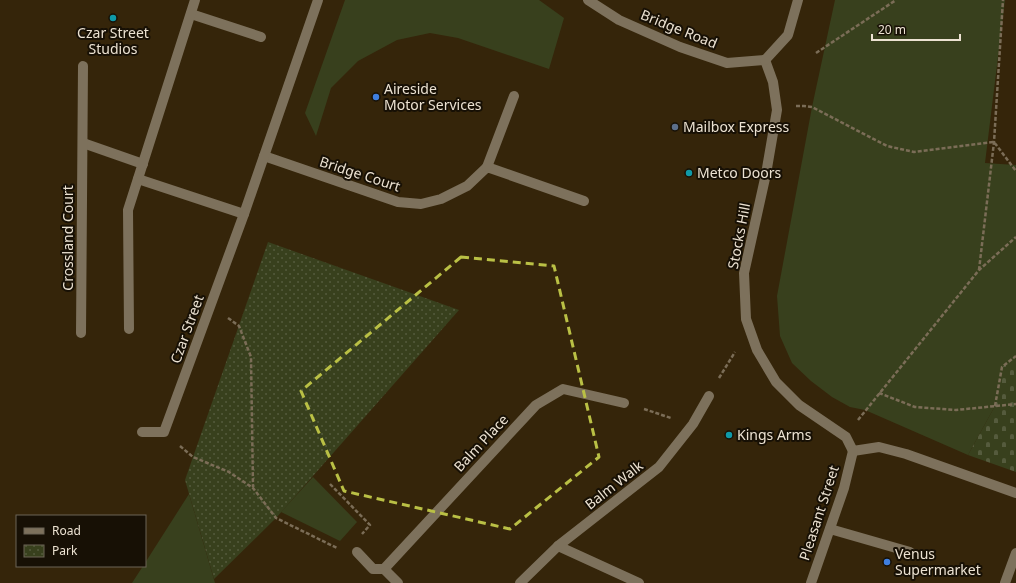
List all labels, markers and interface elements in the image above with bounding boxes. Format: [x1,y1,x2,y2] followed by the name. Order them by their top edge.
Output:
[638,5,720,52] street label: Bridge Road
[108,13,118,23] marker: Czar Street Studios
[872,16,960,42] scale bar
[878,21,906,38] text: 20 m
[77,23,149,58] place label: Czar Street Studios
[384,79,482,114] place label: Aireside Motor Services
[371,92,381,102] marker: Aireside Motor Services
[683,117,790,136] place label: Mailbox Express
[670,122,680,132] marker: Mailbox Express
[317,152,403,196] street label: Bridge Court
[697,163,781,182] place label: Metco Doors
[684,168,694,178] marker: Metco Doors
[58,185,77,291] street label: Crossland Court
[723,201,754,271] street label: Stocks Hill
[165,292,208,366] street label: Czar Street
[449,410,512,475] street label: Balm Place
[737,425,812,444] place label: Kings Arms
[724,430,734,440] marker: Kings Arms
[581,456,647,513] street label: Balm Walk
[794,463,843,563] street label: Pleasant Street
[16,515,146,567] legend
[52,522,81,539] text: Road
[52,542,78,559] text: Park
[895,544,981,579] place label: Venus Supermarket
[882,557,892,567] marker: Venus Supermarket

